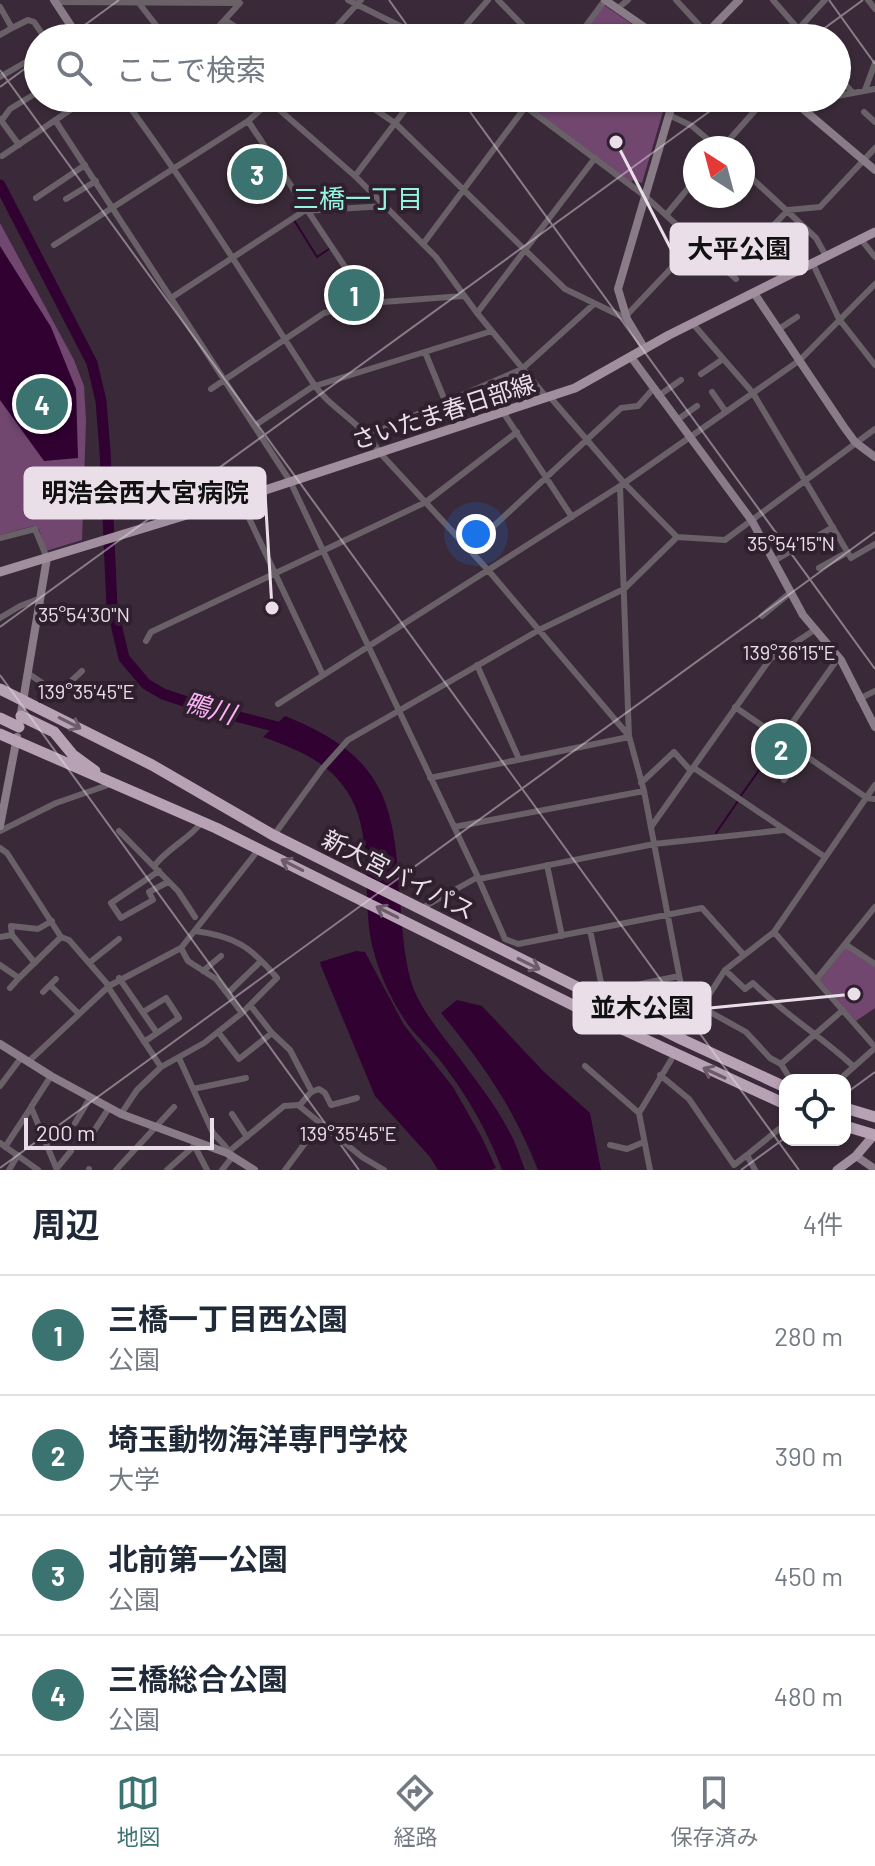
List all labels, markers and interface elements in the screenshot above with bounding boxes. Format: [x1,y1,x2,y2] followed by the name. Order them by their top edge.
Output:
[24,24,851,112] search box
[52,46,96,90] icon: search
[116,51,266,87] text: ここで検索
[683,136,755,208] north arrow
[231,144,283,204] pin: 3
[293,182,423,213] district label: 三橋一丁目
[671,224,807,274] callout: 大平公園
[687,232,791,263] text: 大平公園
[328,265,380,325] pin: 1
[348,368,538,454] street label: さいたま春日部線
[16,374,68,434] pin: 4
[25,468,265,518] callout: 明浩会西大宮病院
[41,476,249,507] text: 明浩会西大宮病院
[456,514,496,554] your location
[747,531,835,555] text: 35°54'15"N
[38,602,130,626] text: 35°54'30"N
[742,640,836,664] text: 139°36'15"E
[37,679,135,703] text: 139°35'45"E
[181,685,242,730] water label: 鴨川
[57,716,81,731] one-way arrow
[755,719,807,779] pin: 2
[318,823,480,925] street label: 新大宮バイパス
[280,857,304,872] one-way arrow
[375,904,399,920] one-way arrow
[517,957,541,972] one-way arrow
[574,983,710,1033] callout: 並木公園
[590,991,694,1022] text: 並木公園
[702,1065,726,1080] one-way arrow
[779,1074,851,1146] map controls
[779,1074,851,1146] button: locate
[24,1114,214,1150] scale bar
[36,1119,95,1145] text: 200 m
[299,1121,397,1145] text: 139°35'45"E
[32,1203,100,1244] text: 周辺
[803,1208,843,1239] text: 4件
[108,1300,348,1336] text: 三橋一丁目西公園
[53,1320,63,1351] text: 1
[774,1320,843,1351] text: 280 m
[108,1343,160,1374] text: 公園
[108,1420,408,1456] text: 埼玉動物海洋専門学校
[51,1440,65,1471] text: 2
[775,1440,843,1471] text: 390 m
[108,1463,160,1494] text: 大学
[108,1540,288,1576] text: 北前第一公園
[51,1560,65,1591] text: 3
[774,1560,843,1591] text: 450 m
[108,1583,160,1614] text: 公園
[108,1660,288,1696] text: 三橋総合公園
[50,1680,66,1711] text: 4
[774,1680,843,1711] text: 480 m
[108,1703,160,1734] text: 公園
[116,1771,161,1851] tab: 地図
[393,1771,438,1851] tab: 経路
[670,1771,759,1851] tab: 保存済み

